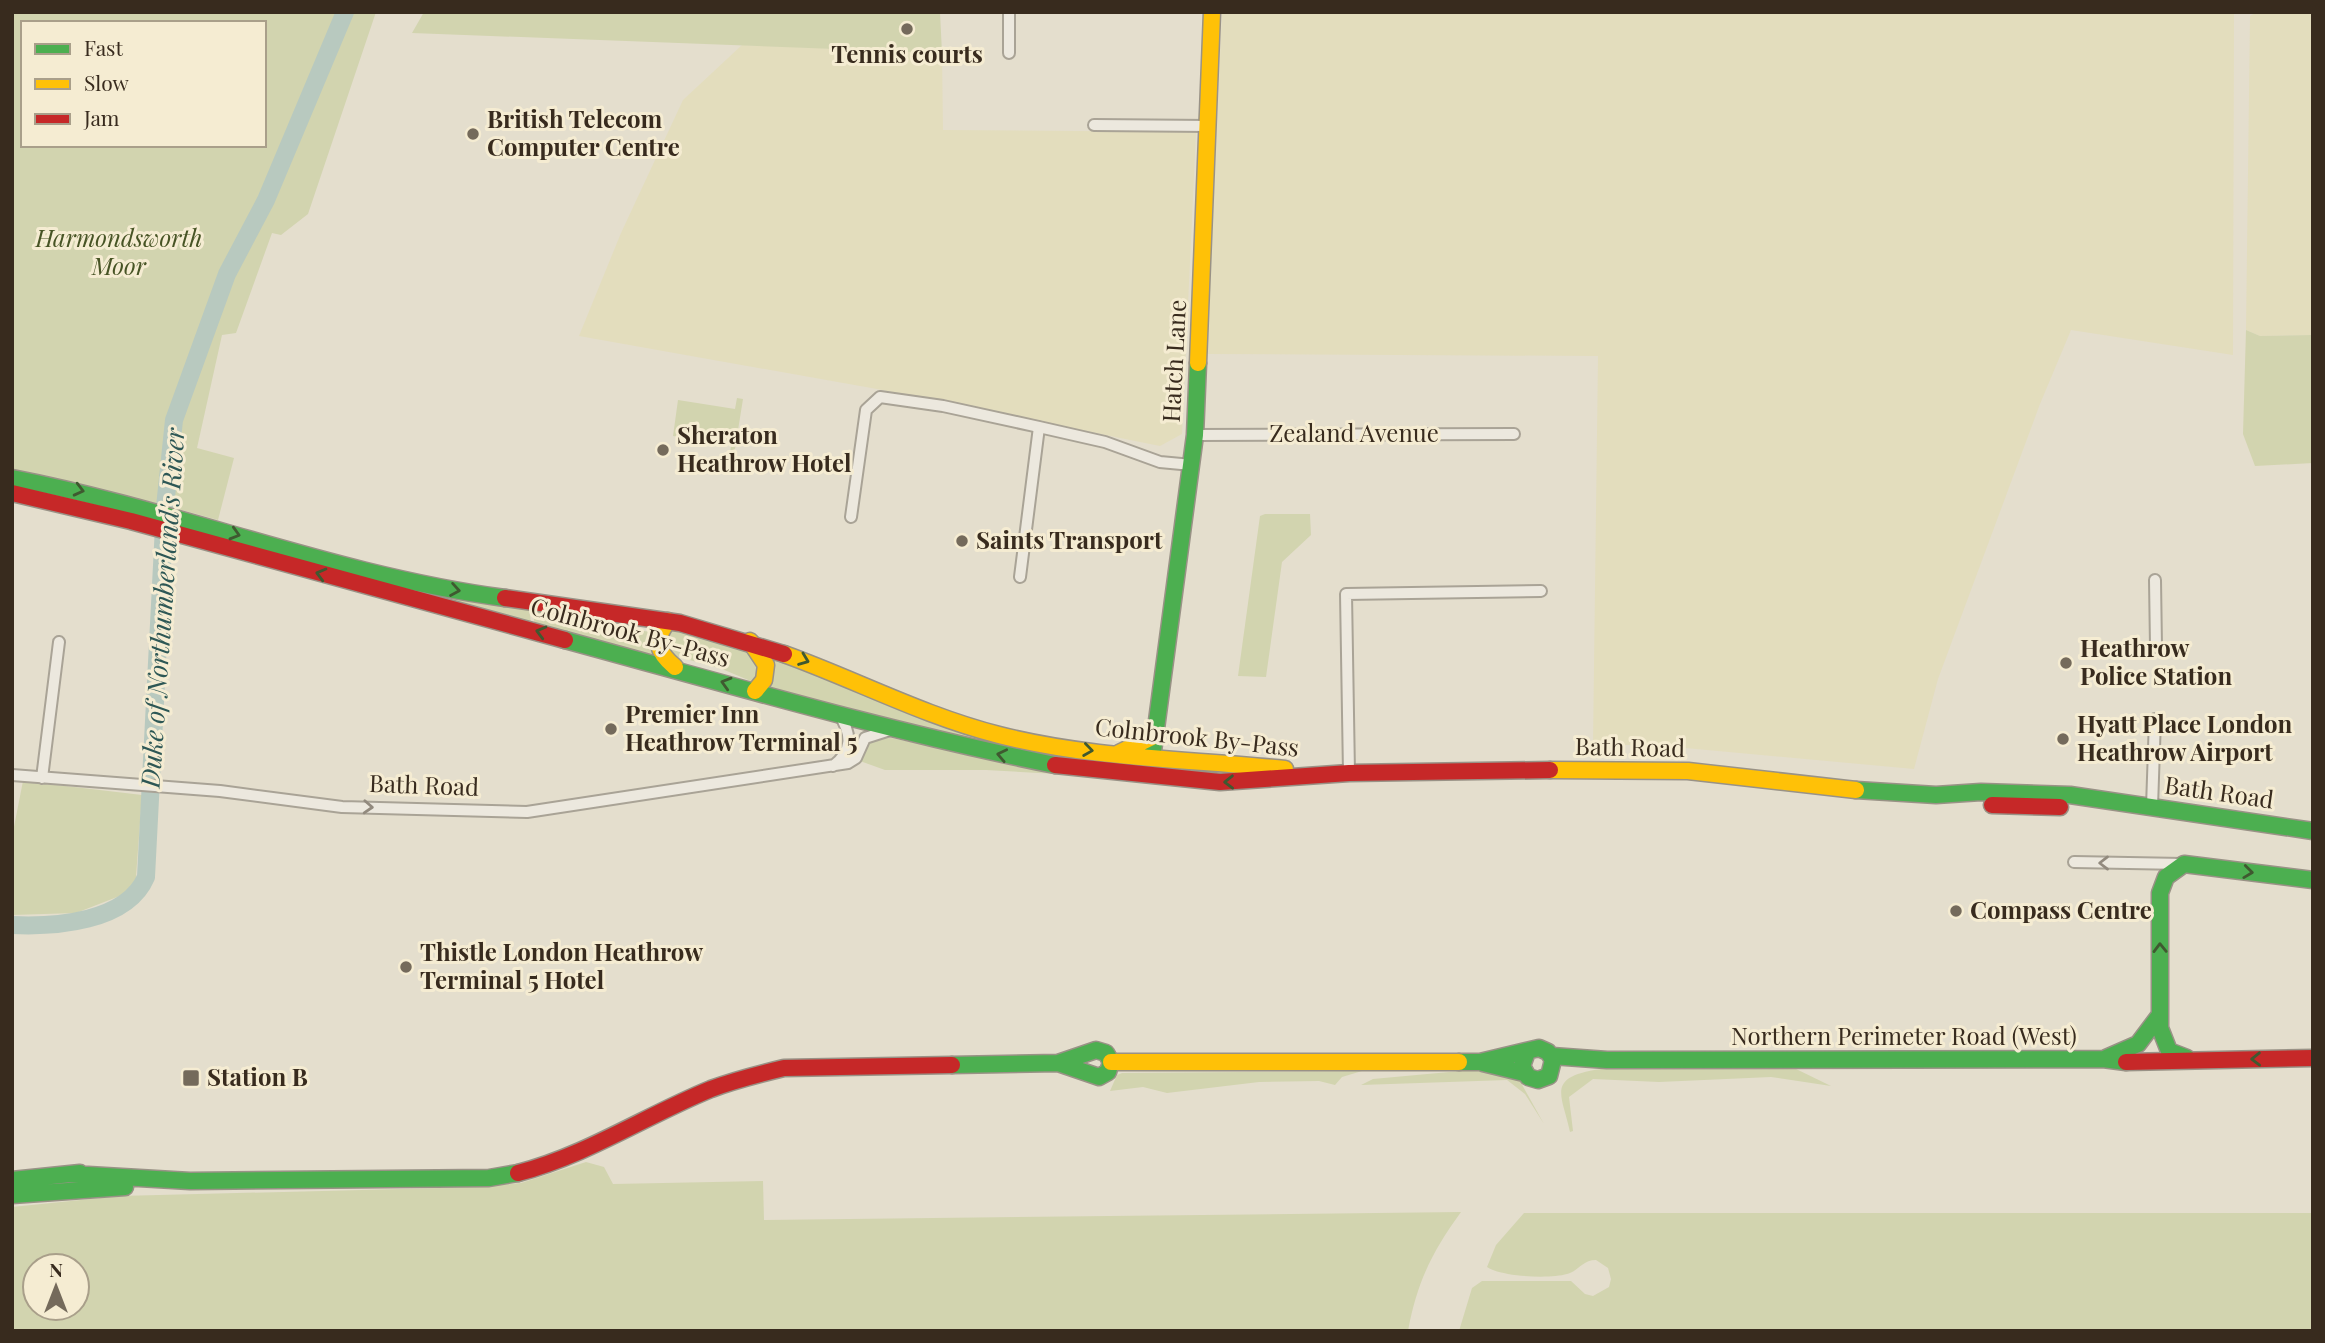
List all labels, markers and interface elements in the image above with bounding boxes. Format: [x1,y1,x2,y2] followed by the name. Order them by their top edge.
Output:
[21,21,266,147] legend
[899,21,915,37] marker: Tennis courts
[84,33,123,61] text: Fast
[831,37,983,69] place label: Tennis courts
[84,68,129,96] text: Slow
[487,102,680,162] place label: British Telecom Computer Centre
[83,103,120,131] text: Jam
[465,126,481,142] marker: British Telecom Computer Centre
[35,221,202,281] park label: Harmondsworth Moor
[1154,299,1192,423] street label: Hatch Lane
[1269,416,1439,448] street label: Zealand Avenue
[677,418,852,478] place label: Sheraton Heathrow Hotel
[131,426,192,790] water label: Duke of Northumberland's River
[655,442,671,458] marker: Sheraton Heathrow Hotel
[73,482,85,496] one-way arrow
[976,523,1163,555] place label: Saints Transport
[229,526,241,540] one-way arrow
[954,533,970,549] marker: Saints Transport
[315,568,327,582] one-way arrow
[449,582,461,597] one-way arrow
[527,589,734,673] street label: Colnbrook By-Pass
[535,626,547,640] one-way arrow
[2080,631,2232,691] place label: Heathrow Police Station
[797,651,809,665] one-way arrow
[2058,655,2074,671] marker: Heathrow Police Station
[720,677,732,691] one-way arrow
[625,697,857,757] place label: Premier Inn Heathrow Terminal 5
[2077,707,2293,767] place label: Hyatt Place London Heathrow Airport
[1094,709,1301,763] street label: Colnbrook By-Pass
[603,721,619,737] marker: Premier Inn Heathrow Terminal 5
[1575,729,1685,763] street label: Bath Road
[2055,731,2071,747] marker: Hyatt Place London Heathrow Airport
[1082,742,1094,757] one-way arrow
[996,748,1008,763] one-way arrow
[368,766,480,802] street label: Bath Road
[2163,768,2276,815] street label: Bath Road
[1223,774,1234,789] one-way arrow
[363,799,374,814] one-way arrow
[2098,855,2109,871] one-way arrow
[2242,864,2254,879] one-way arrow
[1970,893,2152,925] place label: Compass Centre
[1948,903,1964,919] marker: Compass Centre
[420,935,703,995] place label: Thistle London Heathrow Terminal 5 Hotel
[2152,942,2167,953] one-way arrow
[398,959,414,975] marker: Thistle London Heathrow Terminal 5 Hotel
[1731,1019,2077,1051] street label: Northern Perimeter Road (West)
[2250,1051,2261,1067] one-way arrow
[207,1060,308,1092] place label: Station B
[181,1068,201,1088] marker: Station B
[21,1252,91,1322] north arrow
[49,1256,63,1282] text: N

